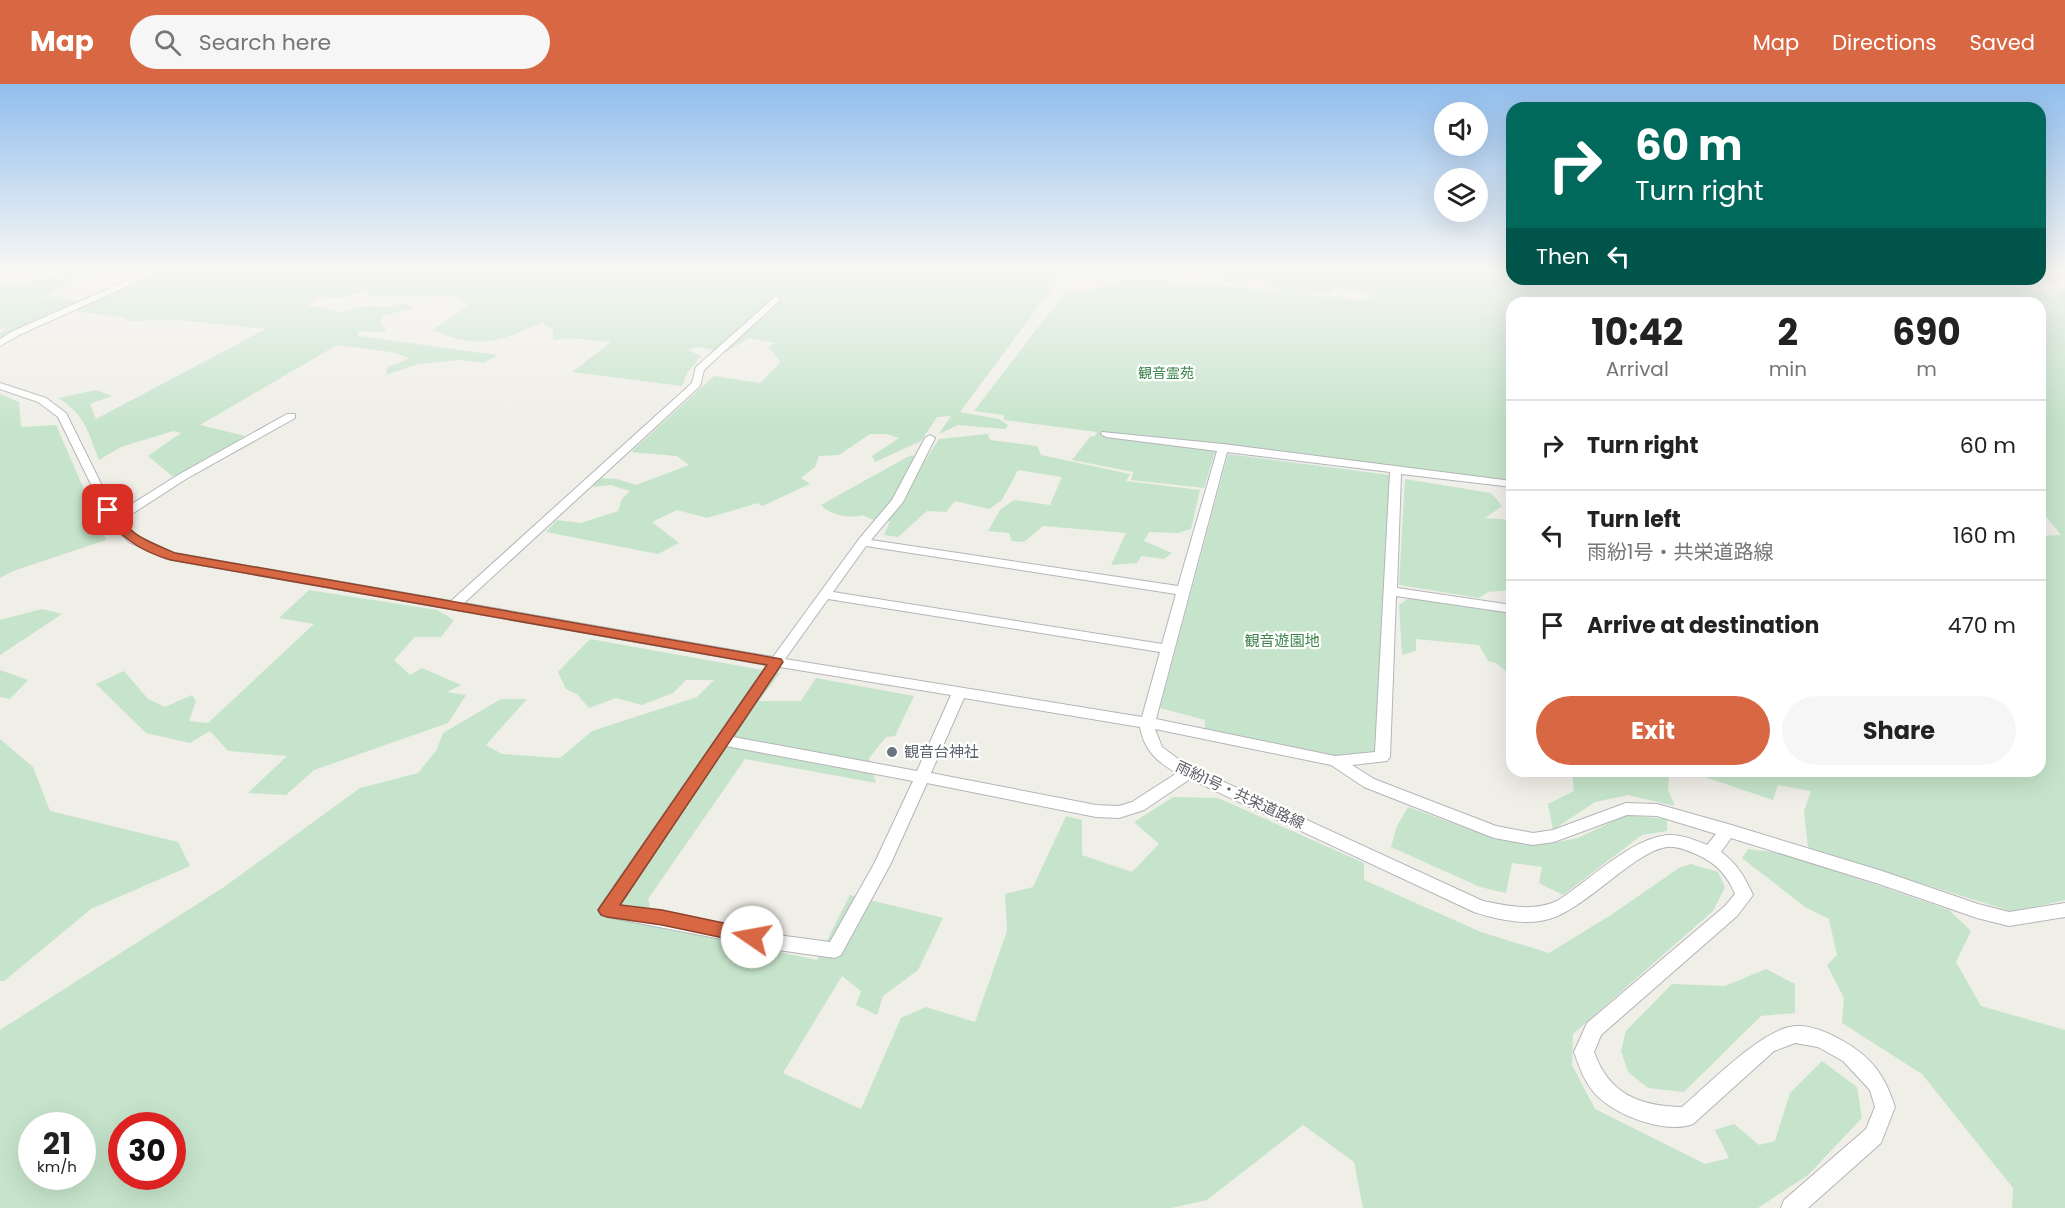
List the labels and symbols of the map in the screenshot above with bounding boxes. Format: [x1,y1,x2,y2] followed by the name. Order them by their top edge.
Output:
[1138,363,1194,383] park label: 観音霊苑
[82,484,133,535] pin
[1244,630,1320,651] park label: 観音遊園地
[904,741,979,762] place label: 観音台神社
[885,745,899,759] marker: 観音台神社
[1172,755,1308,834] street label: 雨紛1号・共栄道路線
[720,905,784,969] position arrow
[108,1112,186,1190] speed limit sign: 30

